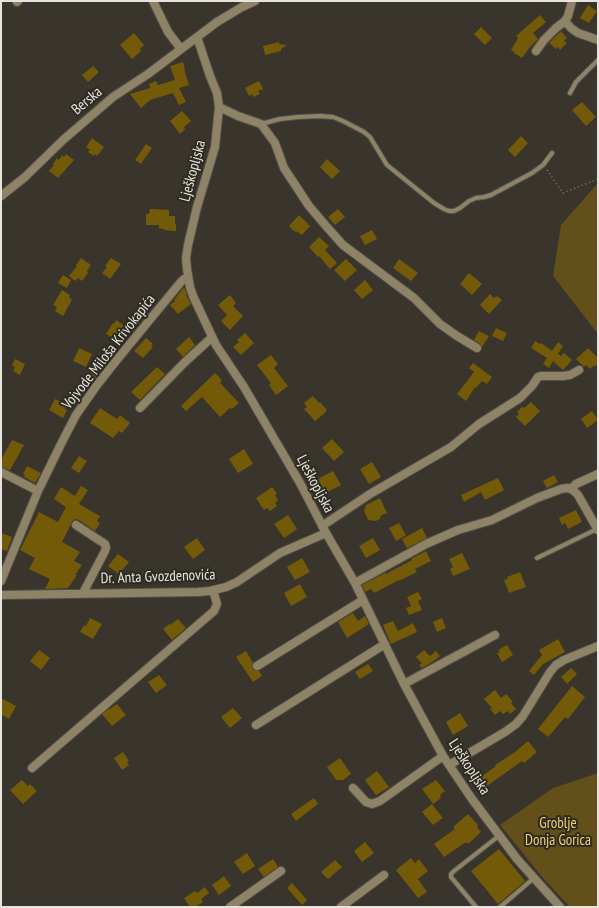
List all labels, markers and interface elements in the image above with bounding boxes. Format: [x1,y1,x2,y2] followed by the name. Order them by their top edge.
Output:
[68,83,106,119] street label: Berska
[176,138,210,204] street label: Lješkopljska
[59,291,159,413] street label: Vojvode Miloša Krivokapića
[292,452,338,516] street label: Lješkopljska
[100,566,216,588] street label: Dr. Anta Gvozdenovića
[444,736,494,798] street label: Lješkopljska
[525,815,591,850] park label: Groblje Donja Gorica

